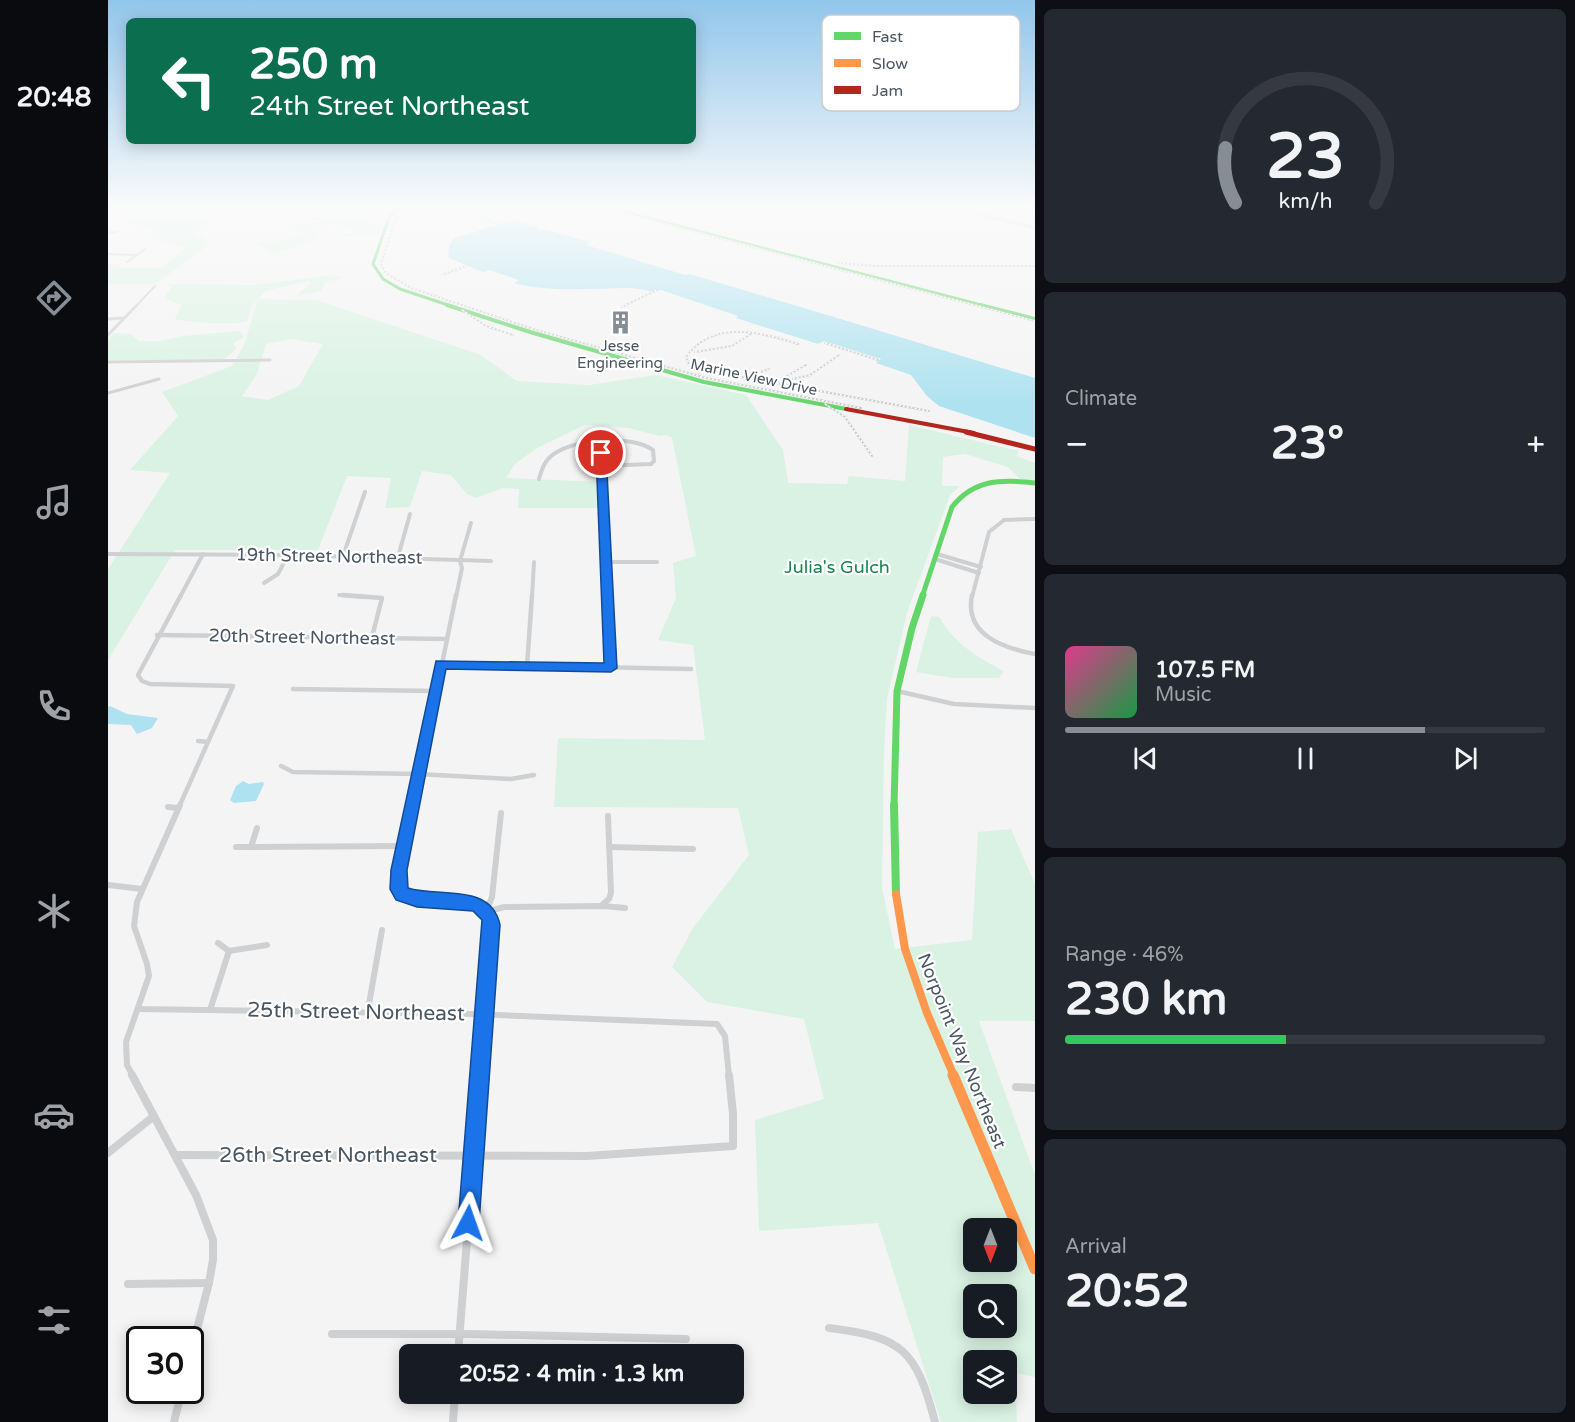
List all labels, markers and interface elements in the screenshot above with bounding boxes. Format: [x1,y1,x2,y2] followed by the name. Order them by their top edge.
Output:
[822,15,1020,111] legend
[872,27,903,47] text: Fast
[249,39,378,90] text: 250 m
[150,42,228,120] icon: left
[872,54,908,74] text: Slow
[17,81,91,114] text: 20:48
[872,81,903,101] text: Jam
[249,90,529,123] text: 24th Street Northeast
[1266,120,1344,195] text: 23
[1278,188,1332,214] text: km/h
[33,277,75,319] icon: directions
[607,309,633,335] building icon: Jesse Engineering
[577,337,663,372] place label: Jesse Engineering
[689,355,819,399] street label: Marine View Drive
[1065,387,1137,411] text: Climate
[1271,417,1344,471] text: 23°
[1065,425,1089,464] text: −
[1526,425,1545,464] text: +
[575,427,626,478] pin
[584,436,617,469] icon: arrive
[33,481,75,523] icon: music
[235,543,423,569] street label: 19th Street Northeast
[784,556,890,578] park label: Julia's Gulch
[208,624,396,650] street label: 20th Street Northeast
[1155,657,1255,683] text: 107.5 FM
[1155,683,1211,707] text: Music
[33,685,75,727] icon: phone
[1129,742,1162,775] icon: previous
[1289,742,1322,775] icon: pause
[1449,742,1482,775] icon: next
[33,890,75,932] icon: climate
[1065,943,1184,967] text: Range · 46%
[913,950,1011,1152] street label: Norpoint Way Northeast
[1065,973,1227,1027] text: 230 km
[247,998,465,1026] street label: 25th Street Northeast
[33,1094,75,1136] icon: car
[219,1143,437,1168] street label: 26th Street Northeast
[436,1191,500,1255] position arrow
[963,1218,1017,1272] north arrow
[963,1218,1017,1404] map controls
[1065,1235,1127,1259] text: Arrival
[1065,1265,1190,1319] text: 20:52
[963,1284,1017,1338] button: search
[33,1299,75,1341] icon: filters
[126,1326,204,1404] speed limit sign: 30
[963,1350,1017,1404] button: layers
[459,1361,684,1387] text: 20:52 · 4 min · 1.3 km

